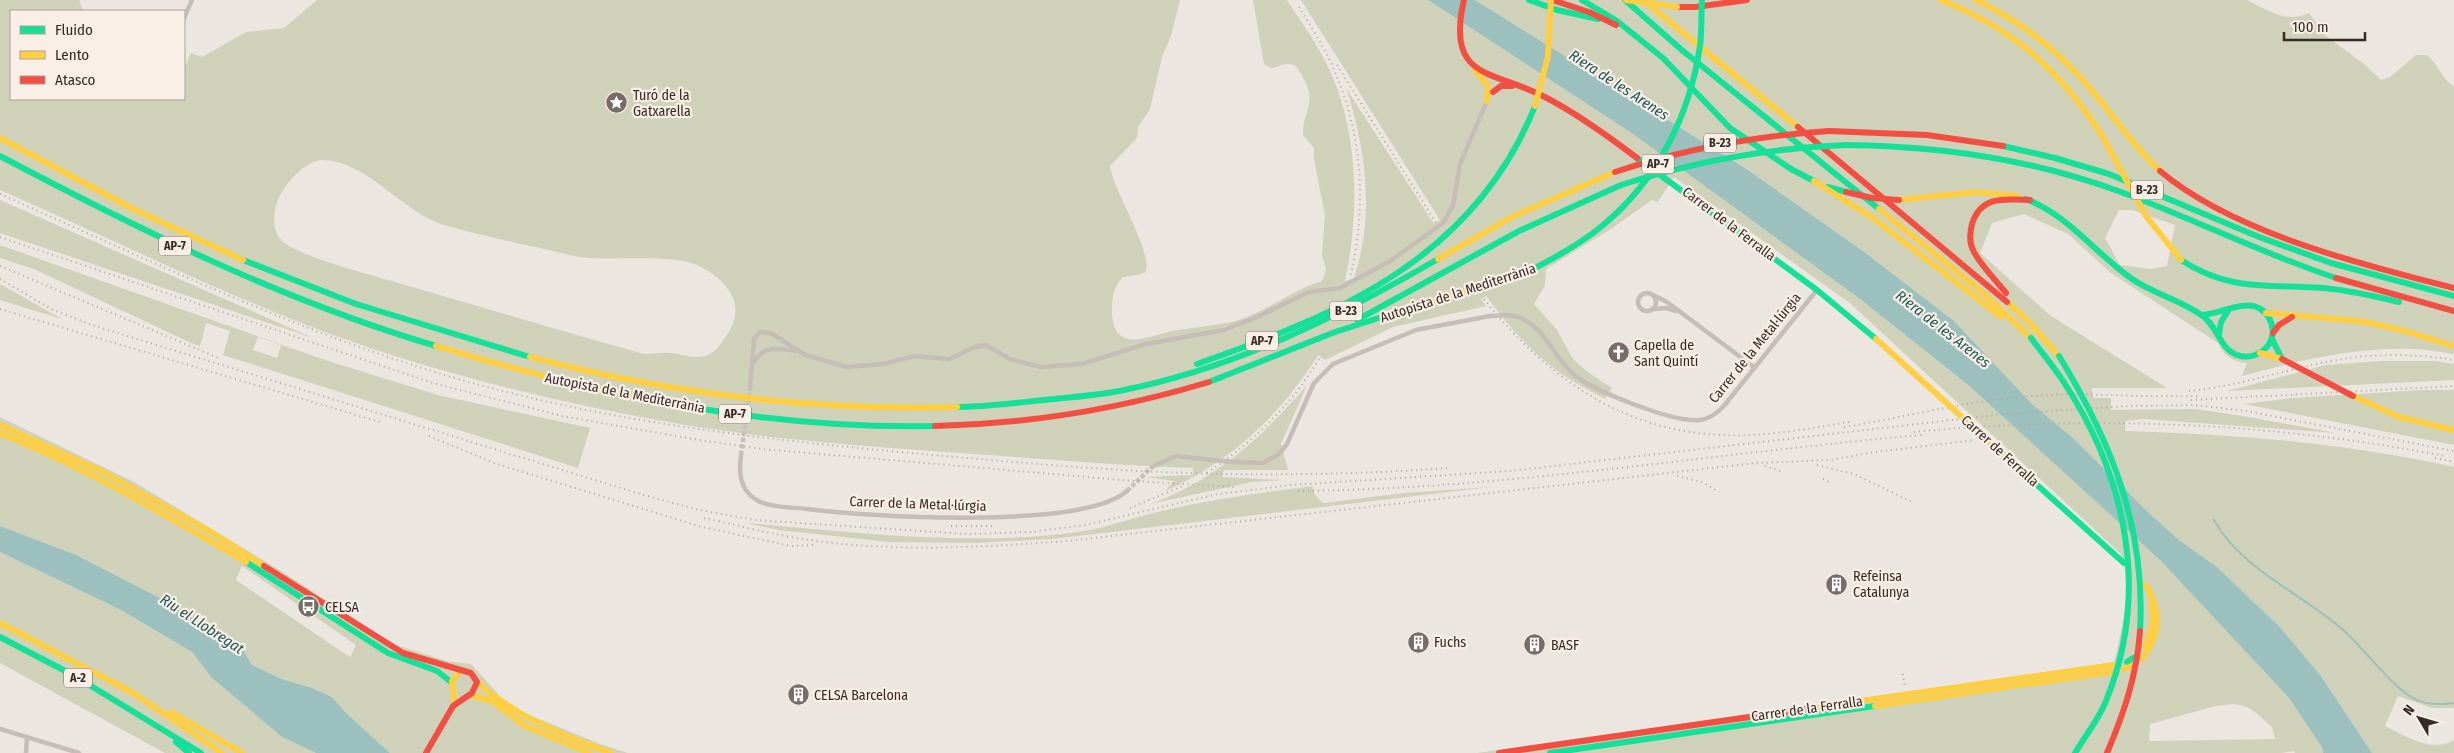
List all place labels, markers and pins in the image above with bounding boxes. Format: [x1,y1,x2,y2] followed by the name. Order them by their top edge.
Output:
[633,87,691,120] place label: Turó de la Gatxarella
[605,91,629,115] place icon: Turó de la Gatxarella
[1634,337,1699,370] place label: Capella de Sant Quintí
[1606,341,1630,365] church icon: Capella de Sant Quintí
[1853,568,1909,601] place label: Refeinsa Catalunya
[1825,572,1849,596] building icon: Refeinsa Catalunya
[297,595,321,619] bus stop icon: CELSA
[325,599,360,616] place label: CELSA
[1406,630,1430,654] building icon: Fuchs
[1523,633,1547,657] building icon: BASF
[1434,634,1466,651] place label: Fuchs
[1551,637,1579,654] place label: BASF
[786,683,810,707] building icon: CELSA Barcelona
[814,687,908,704] place label: CELSA Barcelona

